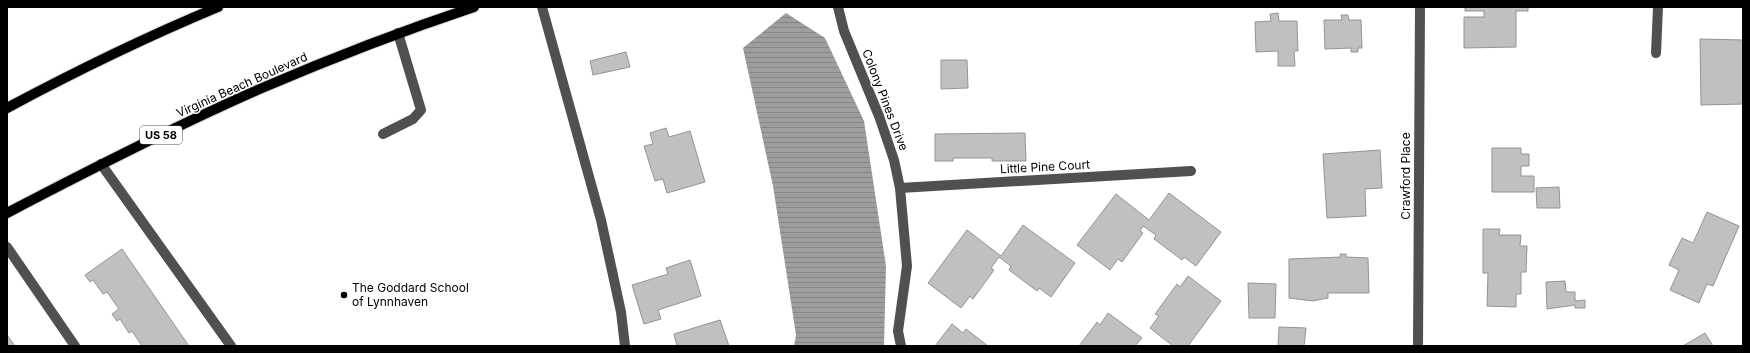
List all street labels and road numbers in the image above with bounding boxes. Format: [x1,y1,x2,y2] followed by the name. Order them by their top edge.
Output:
[859,47,912,153] street label: Colony Pines Drive
[174,49,310,120] street label: Virginia Beach Boulevard
[140,126,182,144] road number: US 58
[1398,132,1413,220] street label: Crawford Place
[1000,157,1090,176] street label: Little Pine Court

